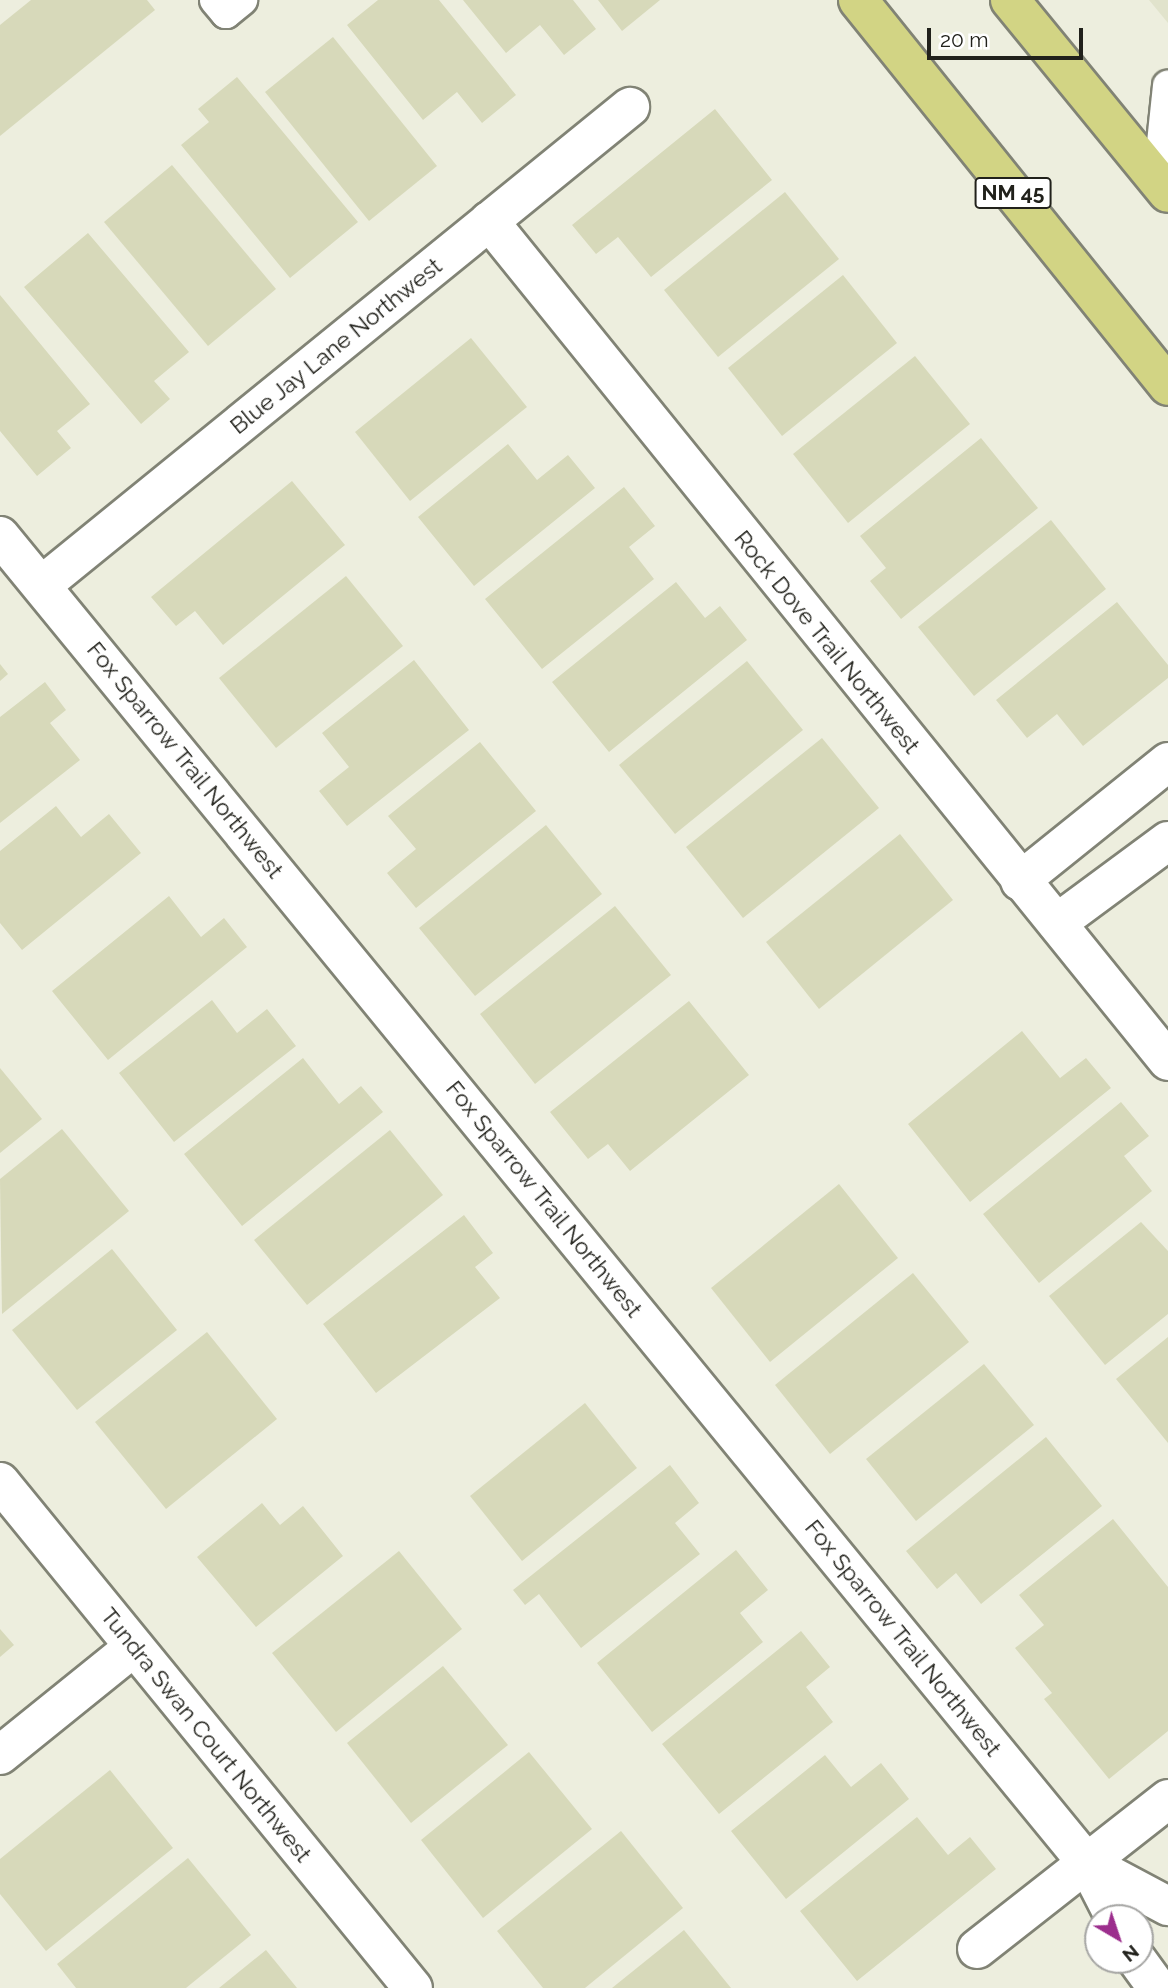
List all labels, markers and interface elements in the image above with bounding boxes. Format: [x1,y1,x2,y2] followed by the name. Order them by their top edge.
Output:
[930,14,1086,58] scale bar
[940,27,988,52] text: 20 m
[974,176,1052,210] road number: NM 45
[224,252,448,440] street label: Blue Jay Lane Northwest
[728,524,926,760] street label: Rock Dove Trail Northwest
[80,635,290,885] street label: Fox Sparrow Trail Northwest
[439,1074,649,1324] street label: Fox Sparrow Trail Northwest
[798,1513,1008,1763] street label: Fox Sparrow Trail Northwest
[95,1602,317,1868] street label: Tundra Swan Court Northwest
[1084,1904,1154,1974] north arrow
[1118,1941,1144,1967] text: N

